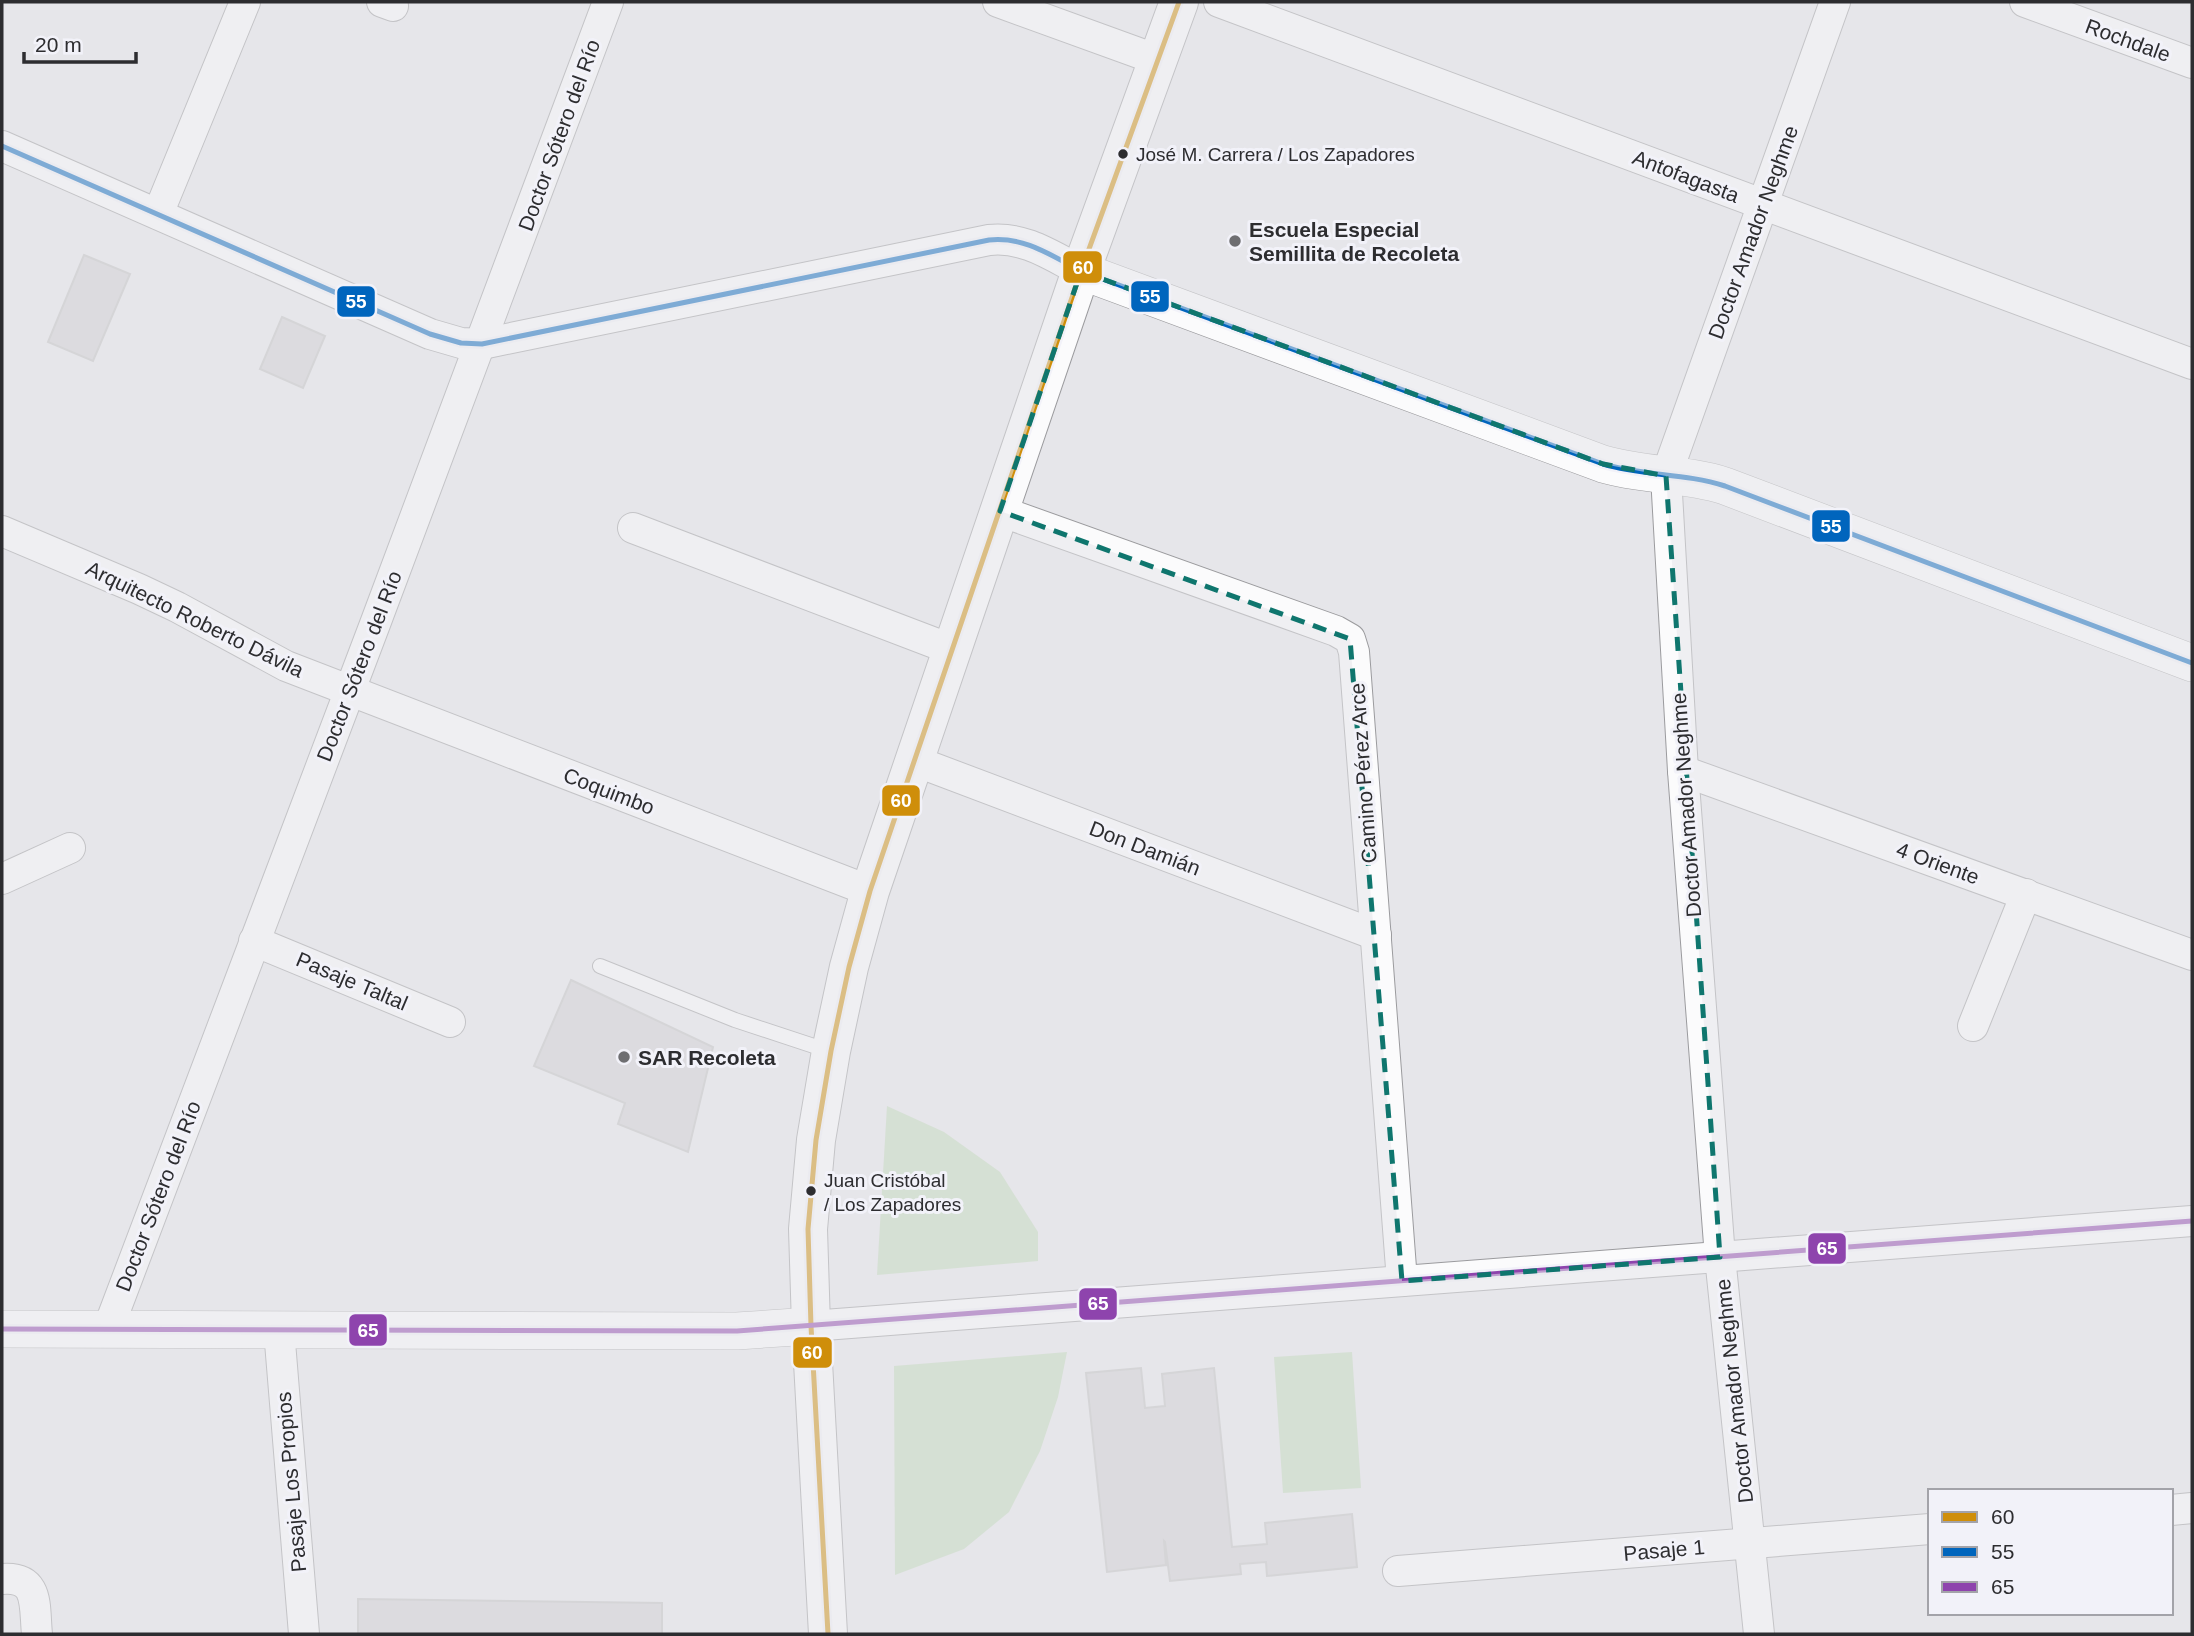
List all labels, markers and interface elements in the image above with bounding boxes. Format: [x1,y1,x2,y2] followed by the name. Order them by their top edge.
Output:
[2082,14,2174,66] street label: Rochdale
[24,21,136,65] scale bar
[35,33,82,56] text: 20 m
[514,36,604,234] street label: Doctor Sótero del Río
[1704,122,1802,342] street label: Doctor Amador Neghme
[1136,144,1415,165] place label: José M. Carrera / Los Zapadores
[1630,145,1743,207] street label: Antofagasta
[1116,147,1130,161] marker: José M. Carrera / Los Zapadores
[1249,218,1459,265] place label: Escuela Especial Semillita de Recoleta
[1227,233,1243,249] marker: Escuela Especial Semillita de Recoleta
[1062,250,1103,284] line badge: 60
[1072,257,1094,278] text: 60
[1130,280,1170,313] line badge: 55
[336,285,376,318] line badge: 55
[1139,286,1161,307] text: 55
[345,291,367,312] text: 55
[1811,509,1851,543] line badge: 55
[1820,516,1842,537] text: 55
[82,556,308,682] street label: Arquitecto Roberto Dávila
[312,568,406,764] street label: Doctor Sótero del Río
[1345,682,1381,864] street label: Camino Pérez Arce
[1667,692,1705,918] street label: Doctor Amador Neghme
[560,763,658,819] street label: Coquimbo
[881,784,921,817] line badge: 60
[890,790,912,811] text: 60
[1086,816,1204,880] street label: Don Damián
[1893,837,1983,889] street label: 4 Oriente
[293,947,411,1015] street label: Pasaje Taltal
[638,1046,776,1069] place label: SAR Recoleta
[616,1049,632,1065] marker: SAR Recoleta
[111,1098,205,1294] street label: Doctor Sótero del Río
[824,1170,961,1215] place label: Juan Cristóbal / Los Zapadores
[804,1184,818,1198] marker: Juan Cristóbal / Los Zapadores
[1807,1232,1847,1265] line badge: 65
[1816,1238,1838,1259] text: 65
[1711,1278,1757,1504] street label: Doctor Amador Neghme
[1078,1287,1118,1321] line badge: 65
[1087,1293,1109,1314] text: 65
[348,1313,388,1347] line badge: 65
[357,1320,379,1341] text: 65
[792,1336,833,1369] line badge: 60
[801,1342,823,1363] text: 60
[272,1391,310,1573] street label: Pasaje Los Propios
[1928,1489,2173,1615] legend
[1991,1505,2014,1528] text: 60
[1622,1535,1706,1565] street label: Pasaje 1
[1991,1540,2014,1563] text: 55
[1991,1575,2014,1598] text: 65

